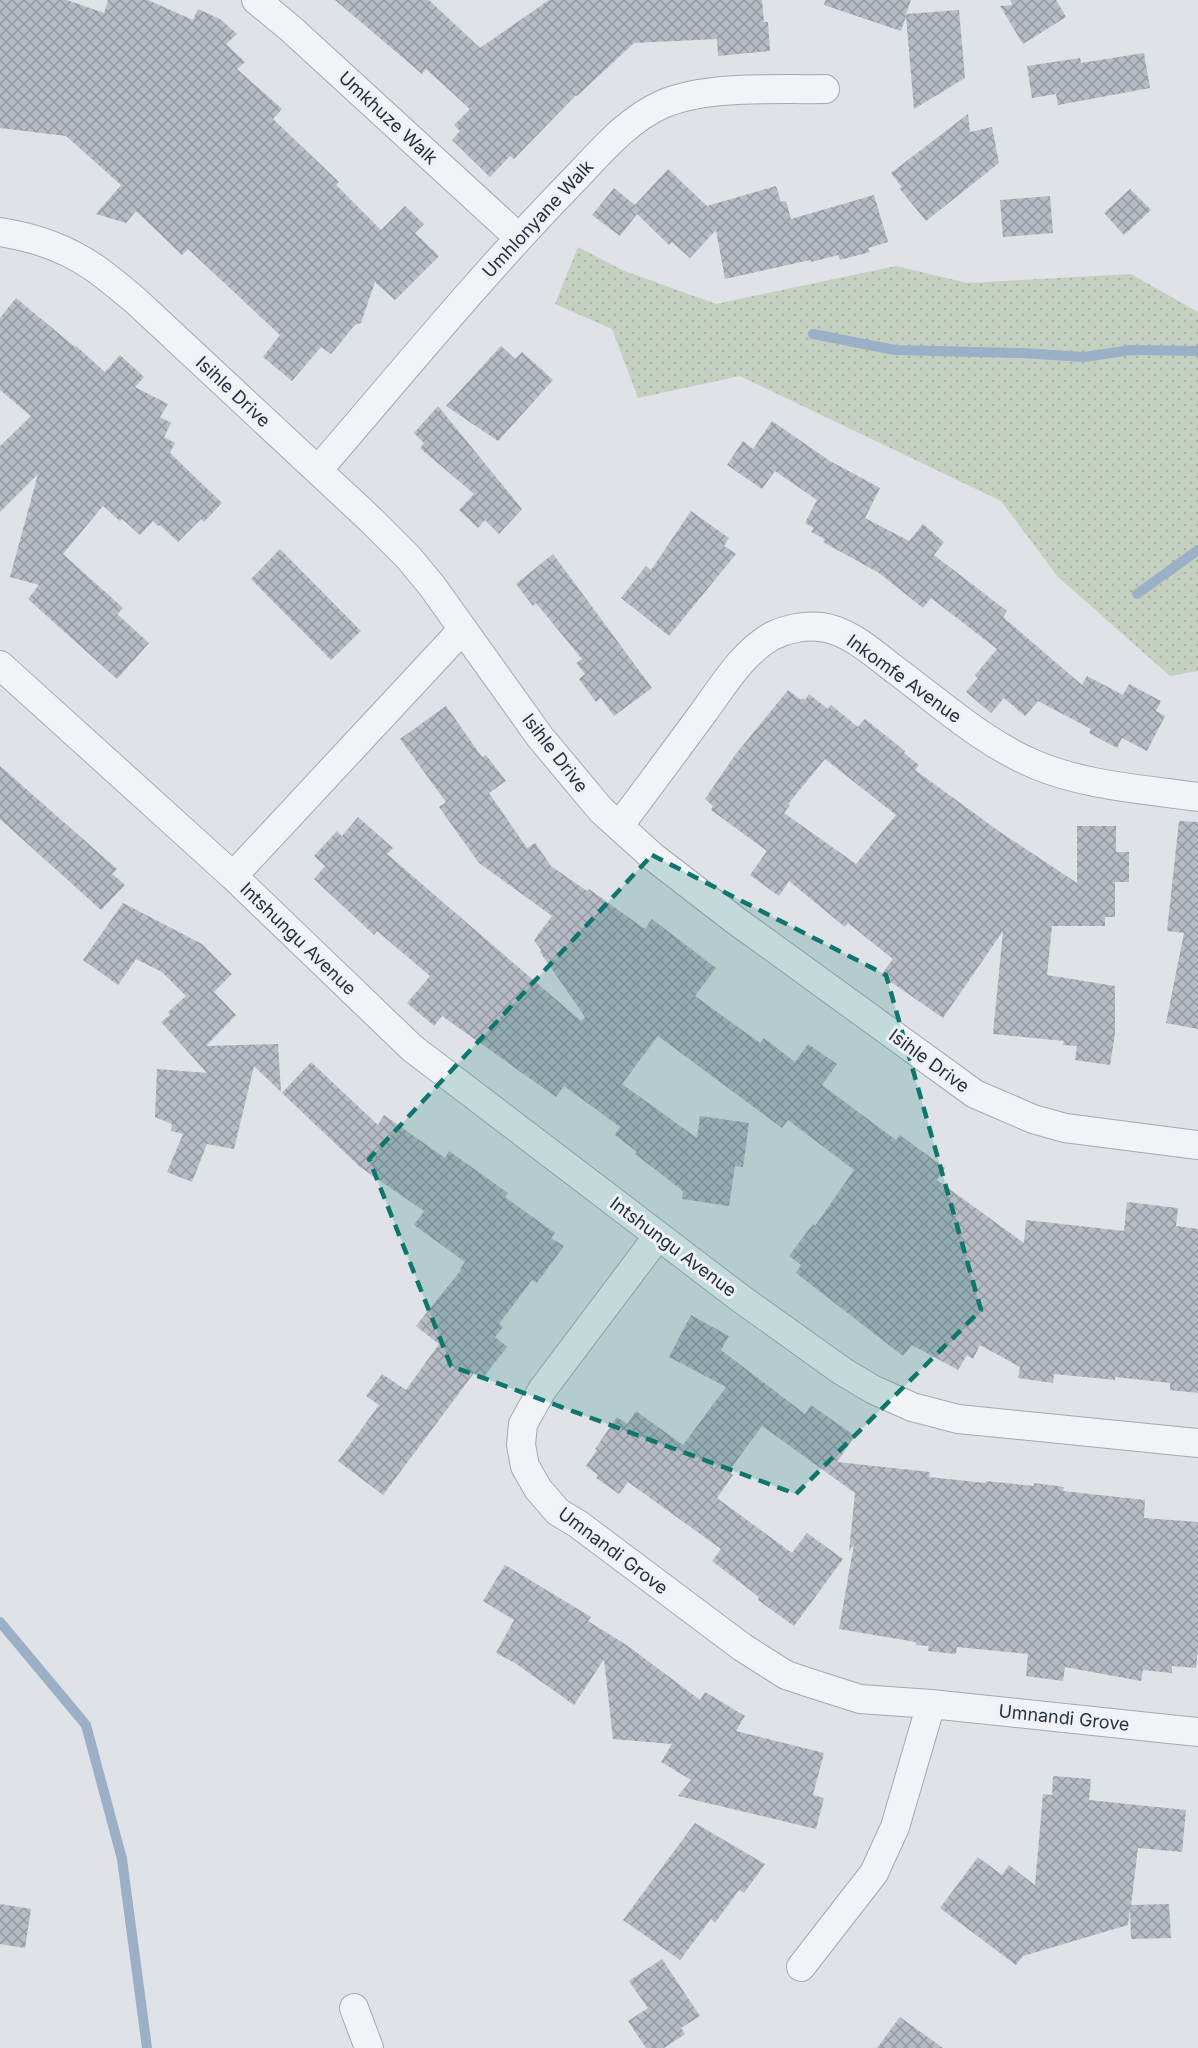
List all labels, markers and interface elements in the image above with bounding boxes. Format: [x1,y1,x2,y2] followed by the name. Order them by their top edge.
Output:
[335,67,442,169] street label: Umkhuze Walk
[478,156,598,282] street label: Umhlonyane Walk
[192,352,275,431] street label: Isihle Drive
[843,630,966,727] street label: Inkomfe Avenue
[518,709,593,796] street label: Isihle Drive
[236,878,361,999] street label: Intshungu Avenue
[885,1024,973,1097] street label: Isihle Drive
[606,1192,741,1301] street label: Intshungu Avenue
[554,1503,672,1599] street label: Umnandi Grove
[998,1700,1131,1735] street label: Umnandi Grove

